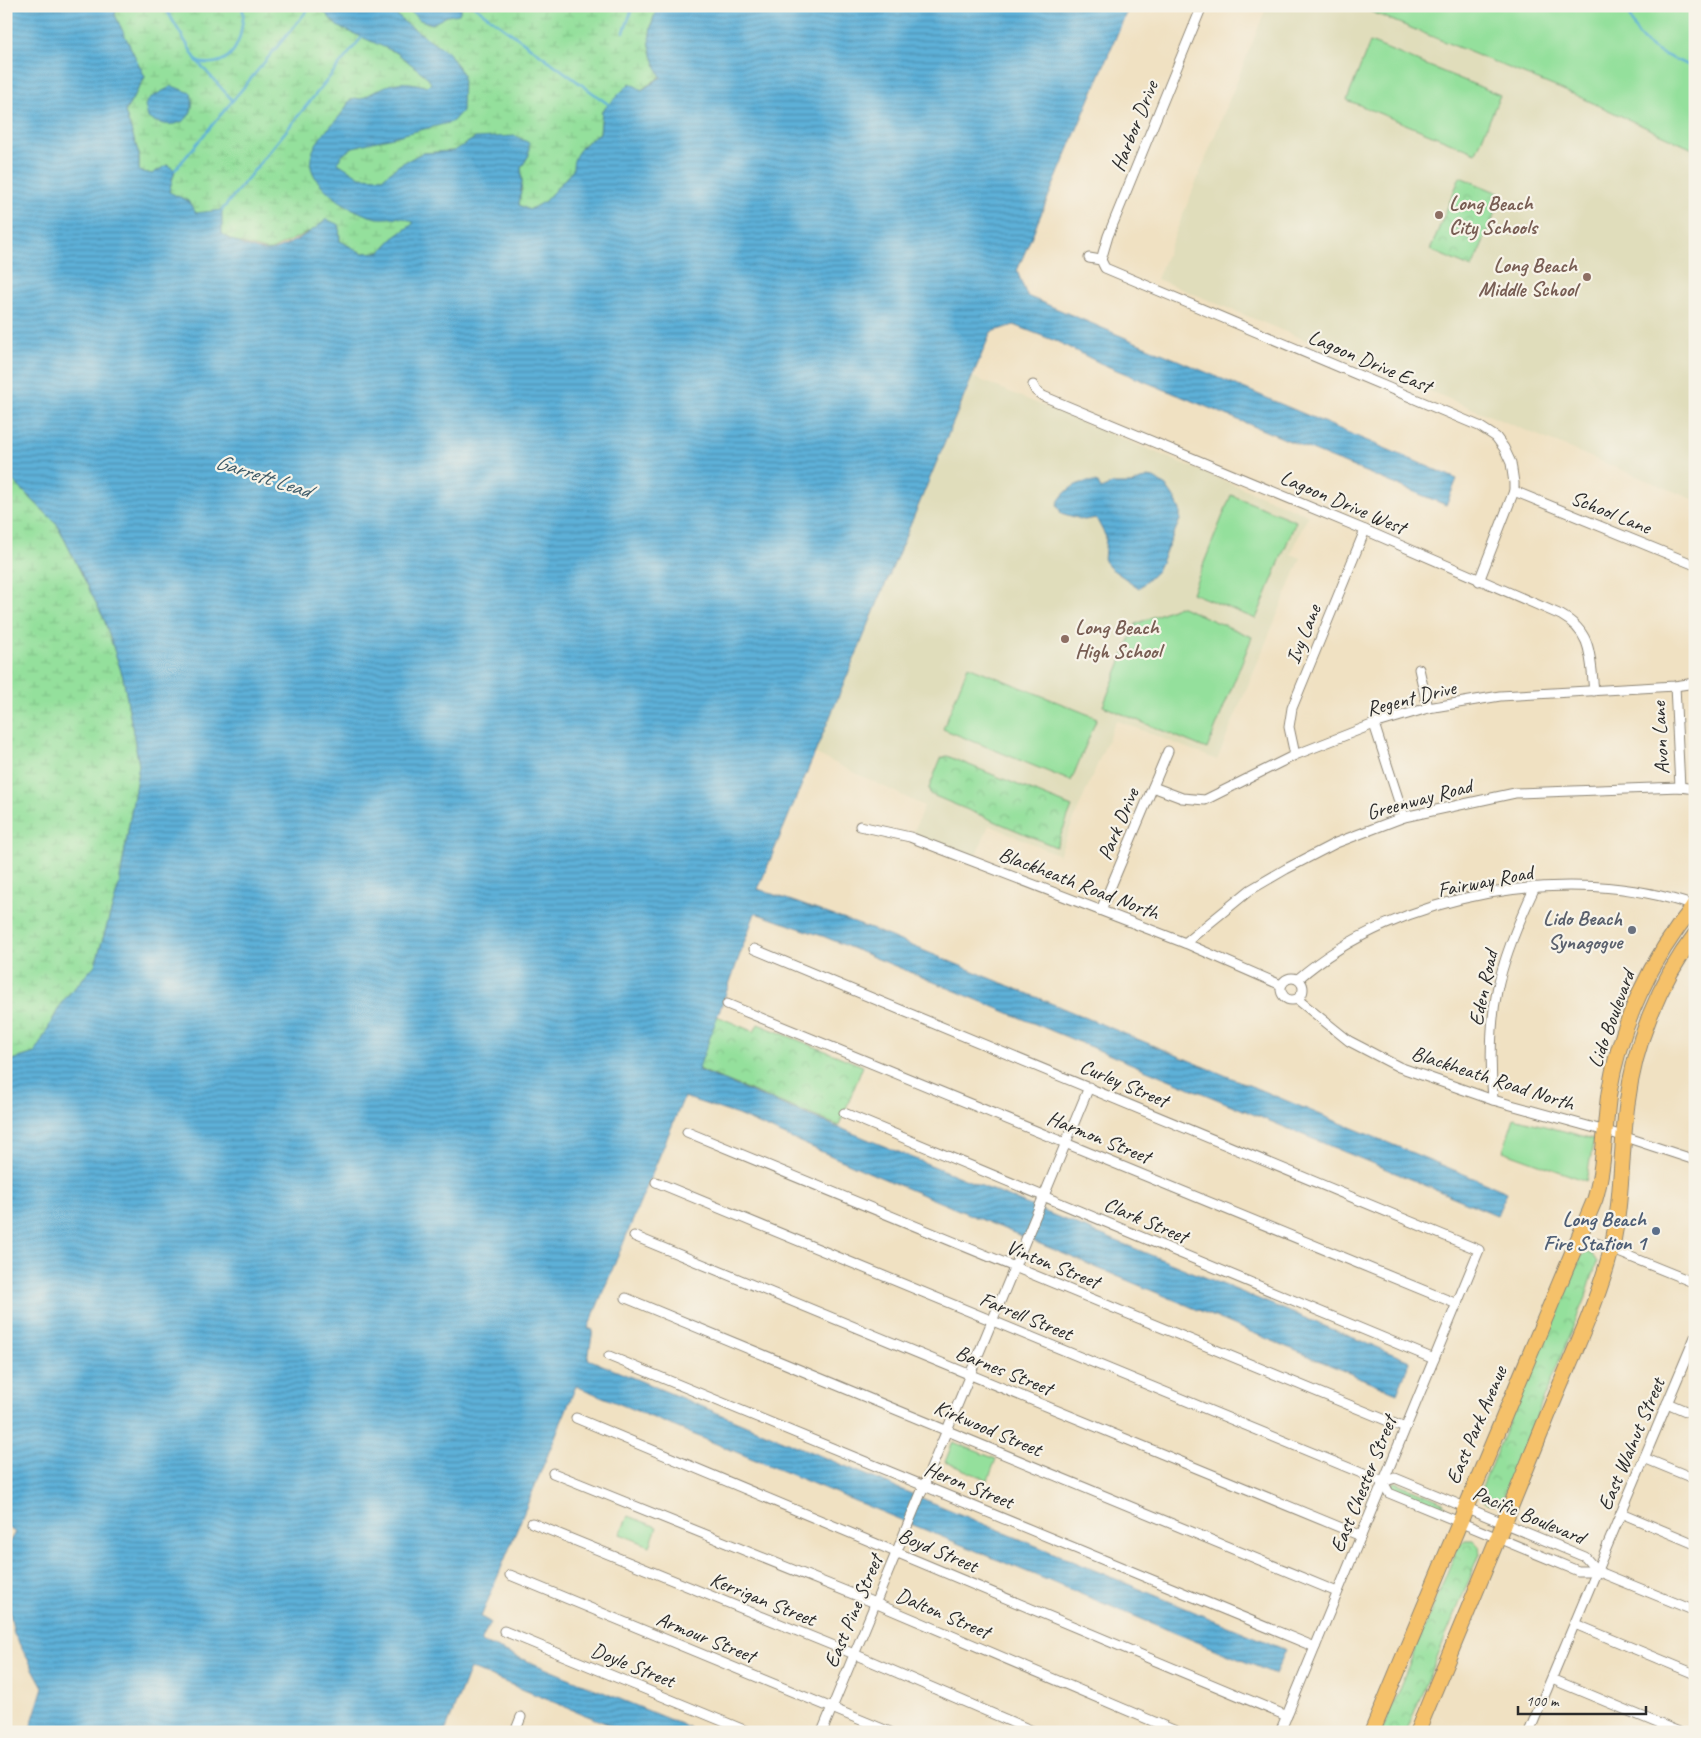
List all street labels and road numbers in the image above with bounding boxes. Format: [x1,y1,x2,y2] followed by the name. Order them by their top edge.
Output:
[1104,75,1165,175] street label: Harbor Drive
[1304,323,1438,400] street label: Lagoon Drive East
[1276,464,1412,541] street label: Lagoon Drive West
[1567,484,1657,541] street label: School Lane
[1279,599,1327,667] street label: Ivy Lane
[1364,674,1461,722] street label: Regent Drive
[1645,700,1675,775] street label: Avon Lane
[1364,772,1478,826] street label: Greenway Road
[1091,783,1145,864] street label: Park Drive
[995,841,1164,926] street label: Blackheath Road North
[1435,858,1538,903] street label: Fairway Road
[1462,945,1504,1028] street label: Eden Road
[1581,963,1642,1071] street label: Lido Boulevard
[1408,1039,1579,1117] street label: Blackheath Road North
[1076,1053,1175,1114] street label: Curley Street
[1044,1105,1157,1171] street label: Harmon Street
[1100,1191,1195,1250] street label: Clark Street
[1003,1234,1106,1296] street label: Vinton Street
[976,1286,1078,1347] street label: Farrell Street
[952,1339,1059,1402] street label: Barnes Street
[1440,1361,1513,1488] street label: East Park Avenue
[1591,1372,1671,1514] street label: East Walnut Street
[930,1394,1048,1463] street label: Kirkwood Street
[1324,1409,1403,1556] street label: East Chester Street
[921,1455,1019,1515] street label: Heron Street
[1469,1480,1592,1551] street label: Pacific Boulevard
[894,1522,984,1579] street label: Boyd Street
[818,1548,890,1671] street label: East Pine Street
[706,1566,821,1633] street label: Kerrigan Street
[892,1582,997,1646] street label: Dalton Street
[653,1605,762,1670] street label: Armour Street
[588,1637,680,1694] street label: Doyle Street

